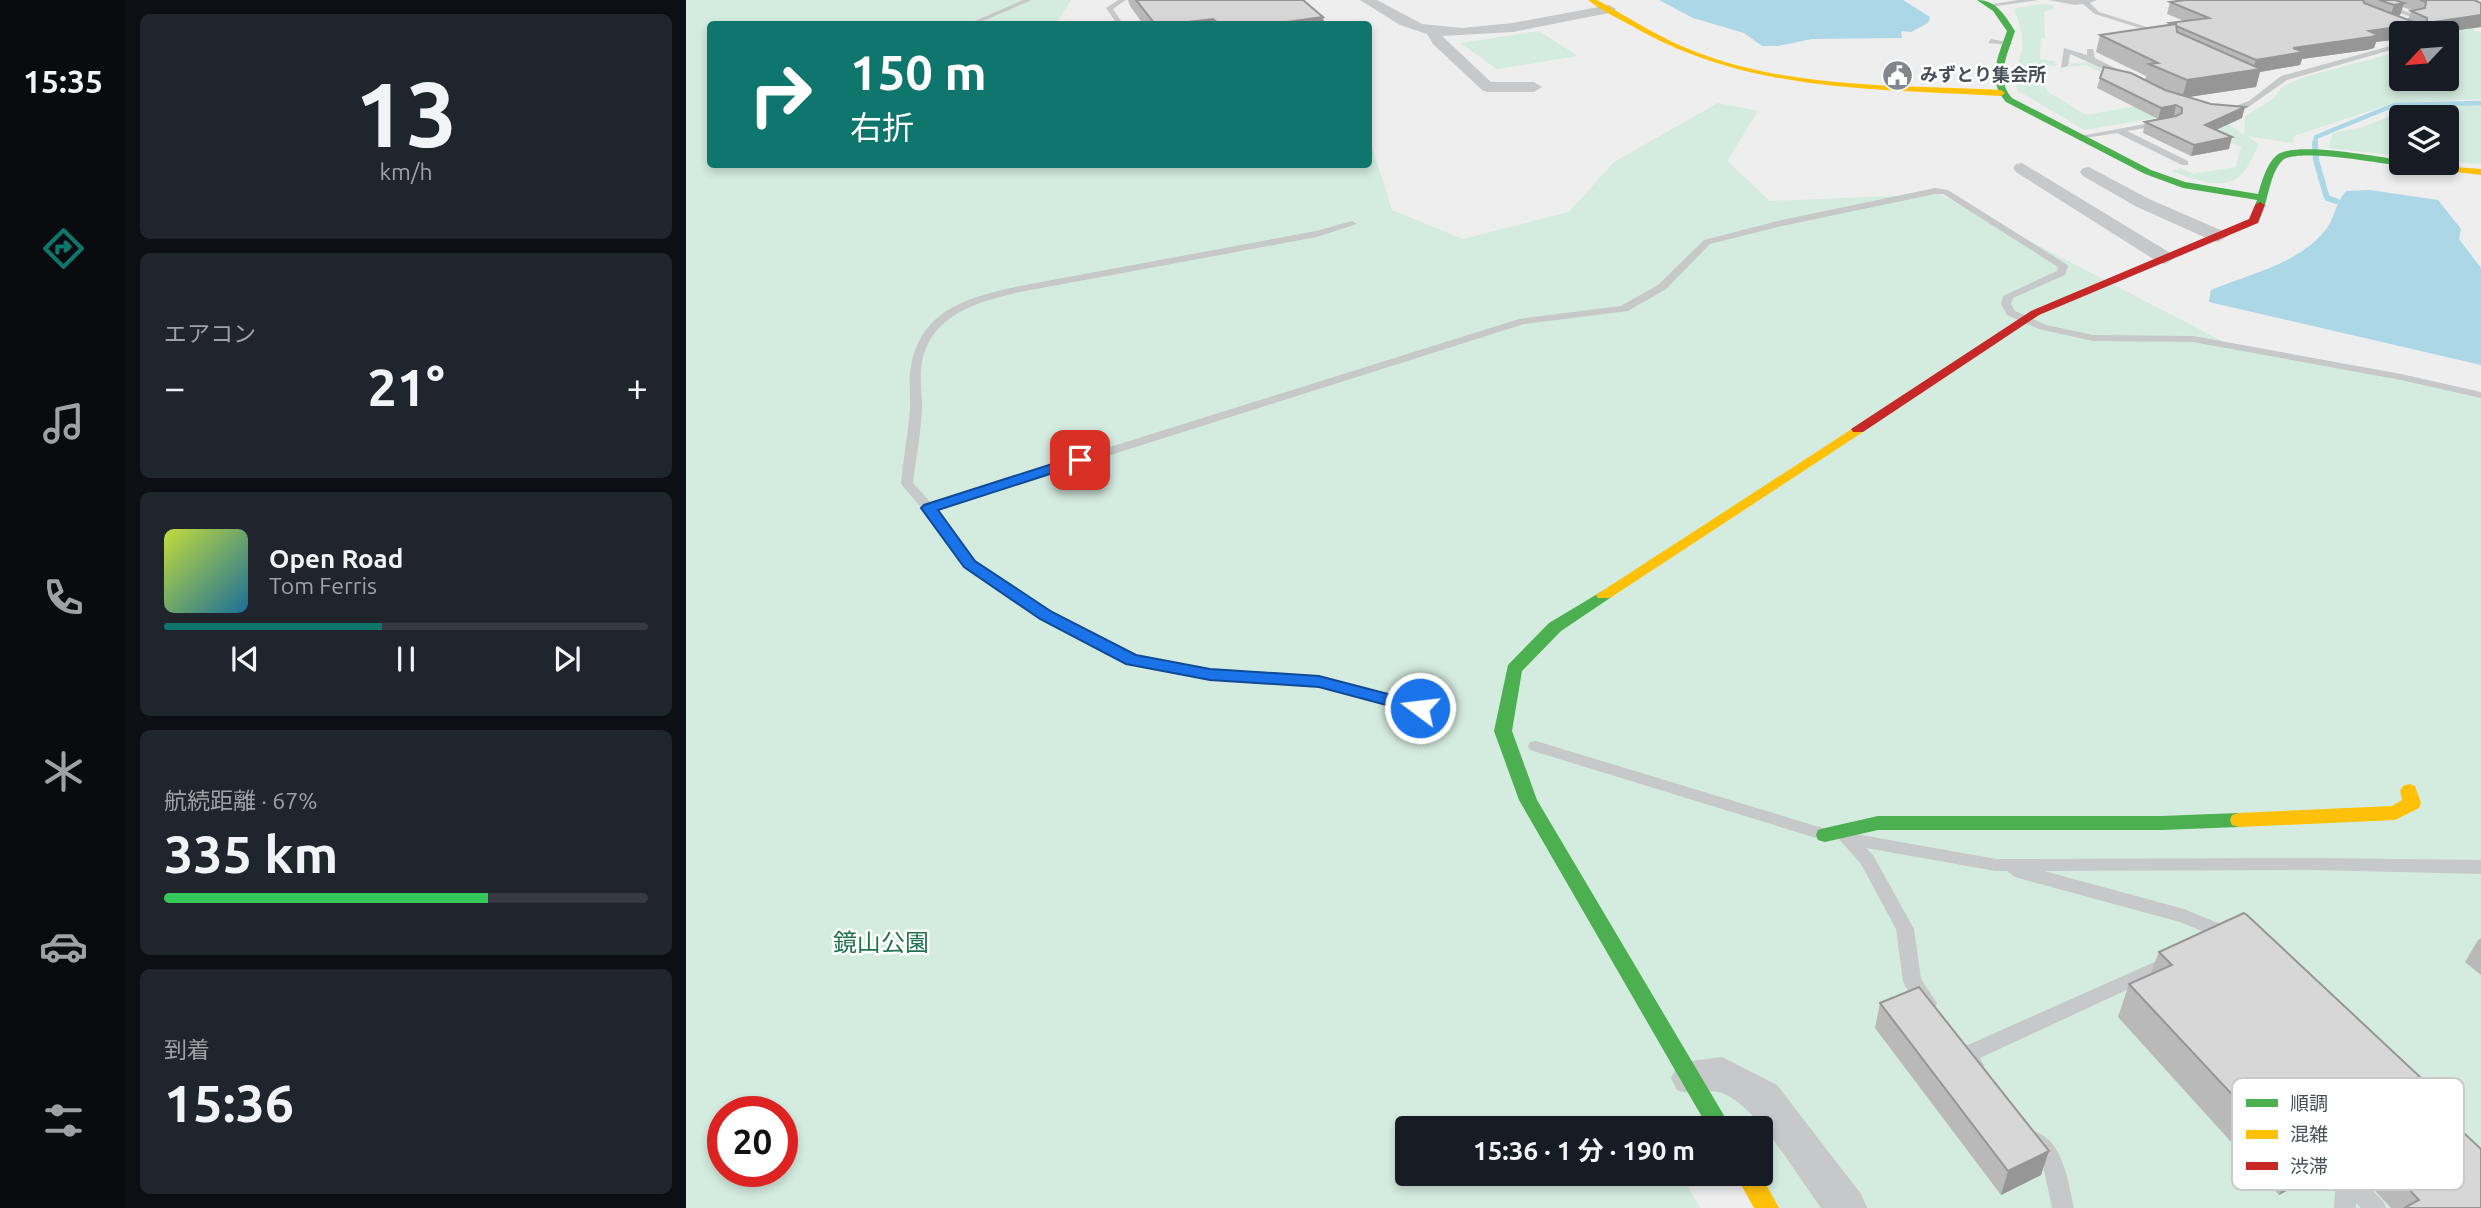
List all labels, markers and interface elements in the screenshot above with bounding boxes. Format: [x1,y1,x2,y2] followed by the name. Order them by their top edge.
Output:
[2389,21,2459,91] north arrow
[2389,21,2459,175] map controls
[850,44,987,99] text: 150 m
[735,49,826,140] icon: right
[1880,58,1914,92] public building icon: みずとり集会所
[355,62,457,164] text: 13
[23,63,103,99] text: 15:35
[1920,64,2046,84] place label: みずとり集会所
[2389,105,2459,175] button: layers
[850,109,914,145] text: 右折
[379,159,433,184] text: km/h
[39,224,88,273] icon: directions
[164,321,256,346] text: エアコン
[367,358,445,416] text: 21°
[164,366,185,408] text: −
[627,366,648,408] text: +
[39,399,88,448] icon: music
[1050,430,1110,490] pin
[1061,441,1099,479] icon: arrive
[269,544,403,573] text: Open Road
[39,573,88,622] icon: phone
[269,573,377,598] text: Tom Ferris
[226,640,264,678] icon: previous
[387,640,425,678] icon: pause
[548,640,586,678] icon: next
[1383,671,1457,745] position arrow
[39,747,88,796] icon: climate
[164,788,317,813] text: 航続距離 · 67%
[164,825,338,883] text: 335 km
[39,922,88,971] icon: car
[833,929,929,956] park label: 鏡山公園
[164,1037,210,1062] text: 到着
[164,1074,294,1132] text: 15:36
[2232,1078,2464,1190] legend
[2290,1092,2328,1114] text: 順調
[39,1096,88,1145] icon: filters
[707,1096,798,1187] speed limit sign: 20
[2290,1123,2328,1145] text: 混雑
[1473,1136,1695,1165] text: 15:36 · 1 分 · 190 m
[2290,1155,2328,1177] text: 渋滞

